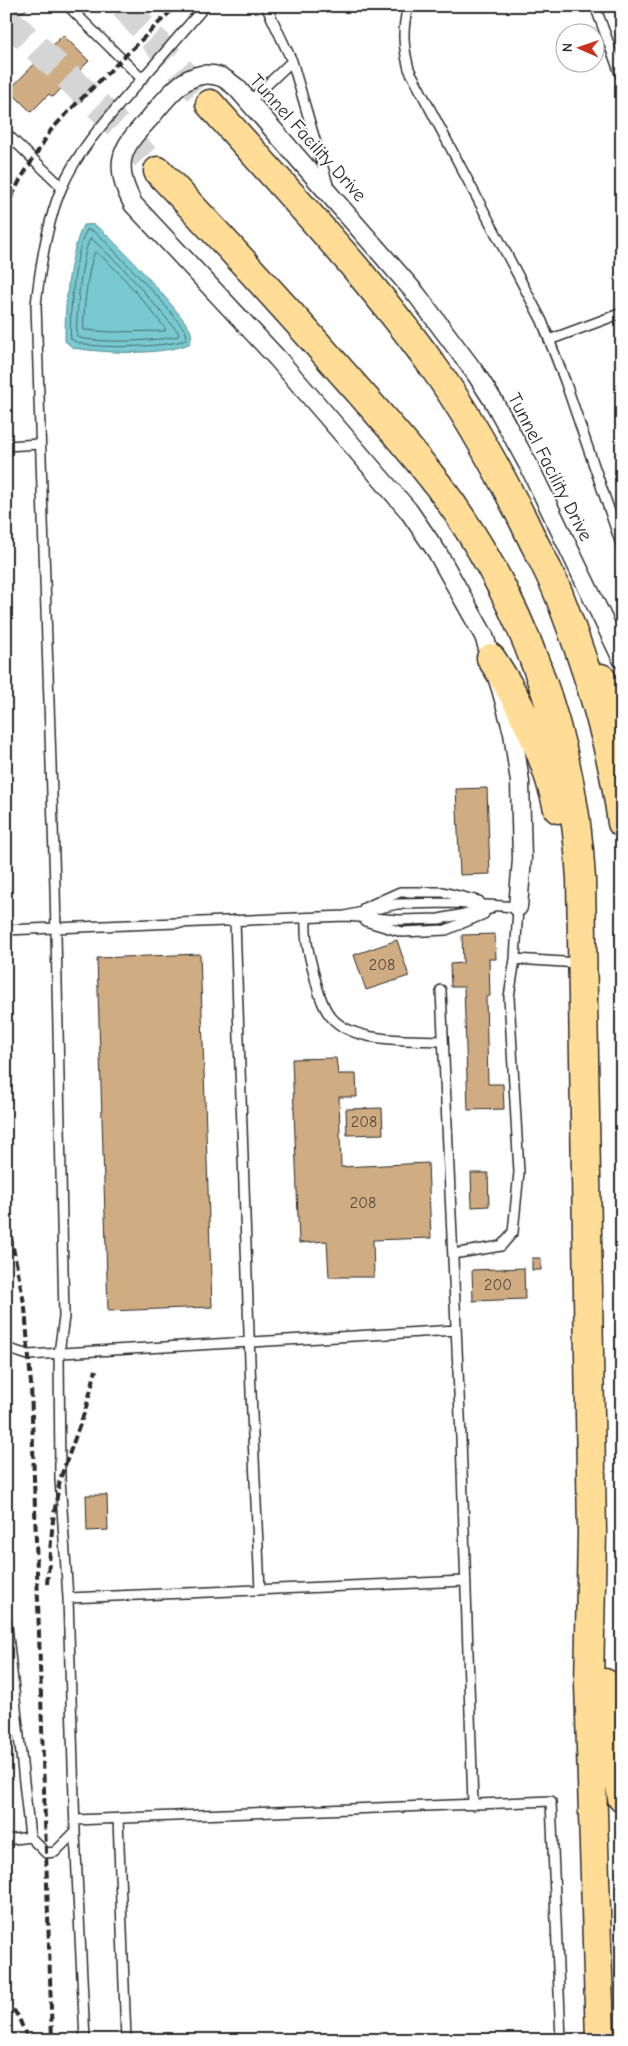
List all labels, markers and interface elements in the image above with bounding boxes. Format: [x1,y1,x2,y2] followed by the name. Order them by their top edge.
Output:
[556,22,606,72] north arrow
[559,43,576,52] text: N
[245,70,371,206] street label: Tunnel Facility Drive
[503,389,597,545] street label: Tunnel Facility Drive
[369,956,395,974] house number: 208
[351,1113,377,1131] house number: 208
[350,1194,376,1212] house number: 208
[484,1276,512,1294] house number: 200

